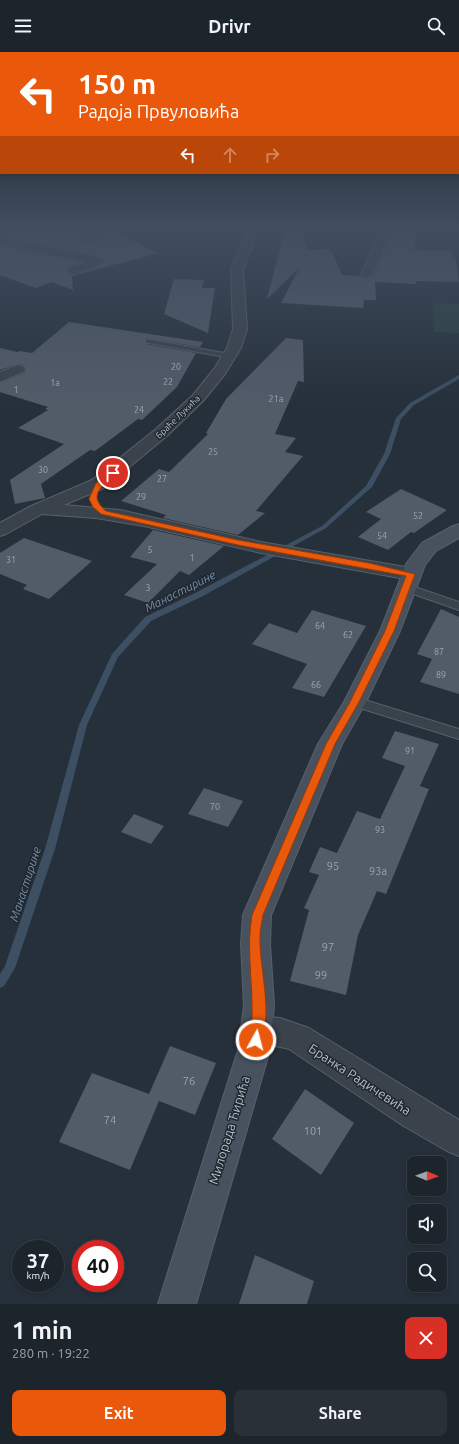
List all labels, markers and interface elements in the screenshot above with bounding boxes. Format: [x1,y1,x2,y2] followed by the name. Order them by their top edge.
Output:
[12,15,34,37] icon: menu
[425,15,447,37] icon: search
[208,16,251,36] text: Drivr
[12,68,64,120] icon: left
[78,68,156,99] text: 150 m
[78,101,239,121] text: Радоја Првуловића
[177,144,199,166] icon: left
[219,144,241,166] icon: ahead
[261,144,283,166] icon: right
[171,362,181,372] house number: 20
[163,377,173,387] house number: 22
[50,378,60,388] house number: 1a
[13,385,19,395] house number: 1
[154,393,202,441] street label: Браће Лукића
[269,394,283,404] house number: 21a
[134,405,144,415] house number: 24
[208,447,218,457] house number: 25
[96,456,130,490] pin
[102,462,124,484] icon: arrive
[38,465,48,475] house number: 30
[157,474,167,484] house number: 27
[136,492,146,502] house number: 29
[413,511,423,521] house number: 52
[377,531,387,541] house number: 54
[147,545,153,555] house number: 5
[189,553,195,563] house number: 1
[6,555,16,565] house number: 31
[143,568,217,614] water label: Манастирине
[145,583,151,593] house number: 3
[315,621,325,631] house number: 64
[343,630,353,640] house number: 62
[434,647,444,657] house number: 87
[436,670,446,680] house number: 89
[311,680,321,690] house number: 66
[405,746,415,756] house number: 91
[210,802,220,812] house number: 70
[375,825,385,835] house number: 93
[7,845,43,923] water label: Манастирине
[327,860,339,872] house number: 95
[369,865,387,877] house number: 93a
[322,941,334,953] house number: 97
[315,969,327,981] house number: 99
[235,1019,277,1061] position arrow
[306,1041,414,1117] street label: Бранка Радичевића
[206,1074,252,1186] street label: Милорада Ћирића
[183,1075,195,1087] house number: 76
[104,1114,116,1126] house number: 74
[304,1125,322,1137] house number: 101
[407,1156,447,1196] north arrow
[407,1156,447,1292] map controls
[407,1204,447,1244] button: sound
[72,1240,124,1292] speed limit sign: 40
[27,1249,49,1272] text: 37
[407,1252,447,1292] button: search
[26,1270,50,1281] text: km/h
[12,1317,73,1344] text: 1 min
[405,1317,447,1359] button: close
[12,1346,90,1360] text: 280 m · 19:22
[12,1390,226,1436] button: Exit
[234,1390,447,1436] button: Share

